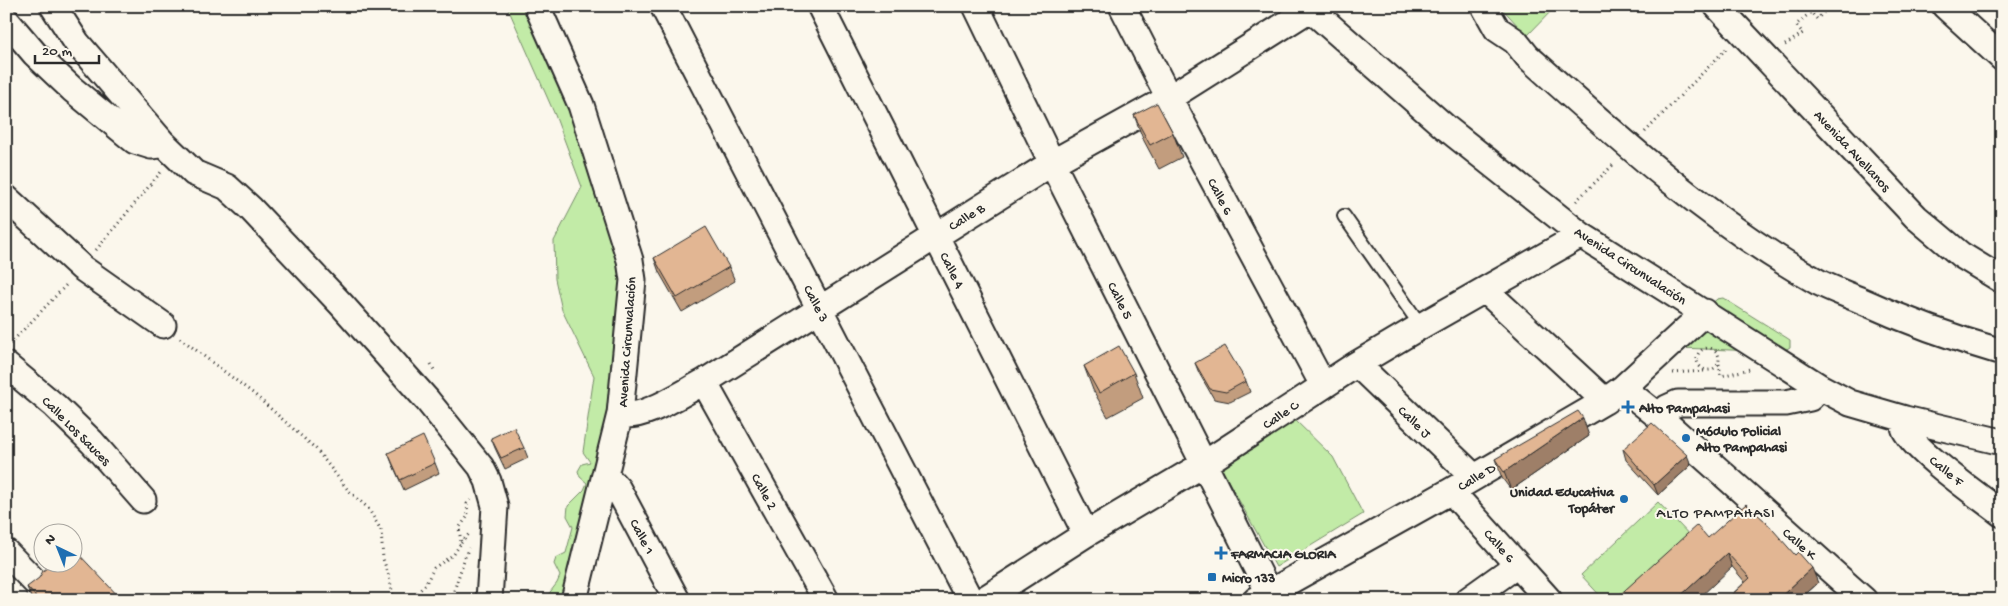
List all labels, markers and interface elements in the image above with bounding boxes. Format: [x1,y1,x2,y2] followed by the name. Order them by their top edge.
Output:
[35,32,99,64] scale bar
[42,43,72,61] text: 20 m
[1809,107,1894,197] street label: Avenida Avellanos
[1202,176,1236,219] street label: Calle 6
[946,200,989,236] street label: Calle B
[1570,224,1689,310] street label: Avenida Circunvalación
[934,250,967,293] street label: Calle 4
[615,276,642,408] street label: Avenida Circunvalación
[1102,280,1135,323] street label: Calle 5
[798,283,831,326] street label: Calle 3
[37,394,114,471] street label: Calle Los Sauces
[1260,397,1304,434] street label: Calle C
[1621,400,1635,414] marker: Alto Pampahasi
[1638,401,1730,418] place label: Alto Pampahasi
[1393,403,1434,443] street label: Calle J
[1695,424,1787,457] place label: Módulo Policial Alto Pampahasi
[1680,432,1692,444] marker: Módulo Policial Alto Pampahasi
[1925,453,1967,491] street label: Calle F
[1455,460,1500,496] street label: Calle D
[746,471,780,513] street label: Calle 2
[1510,485,1616,518] place label: Unidad Educativa Topáter
[1618,493,1630,505] marker: Unidad Educativa Topáter
[1656,505,1776,523] district label: ALTO PAMPAHASI
[624,517,657,558] street label: Calle 1
[32,524,82,574] north arrow
[1778,525,1820,565] street label: Calle K
[1479,526,1518,568] street label: Calle 6
[42,531,60,550] text: N
[1215,547,1227,559] marker: FARMACIA GLORIA
[1230,547,1337,564] place label: FARMACIA GLORIA
[1206,571,1218,583] marker: Micro 133
[1222,571,1275,588] place label: Micro 133

